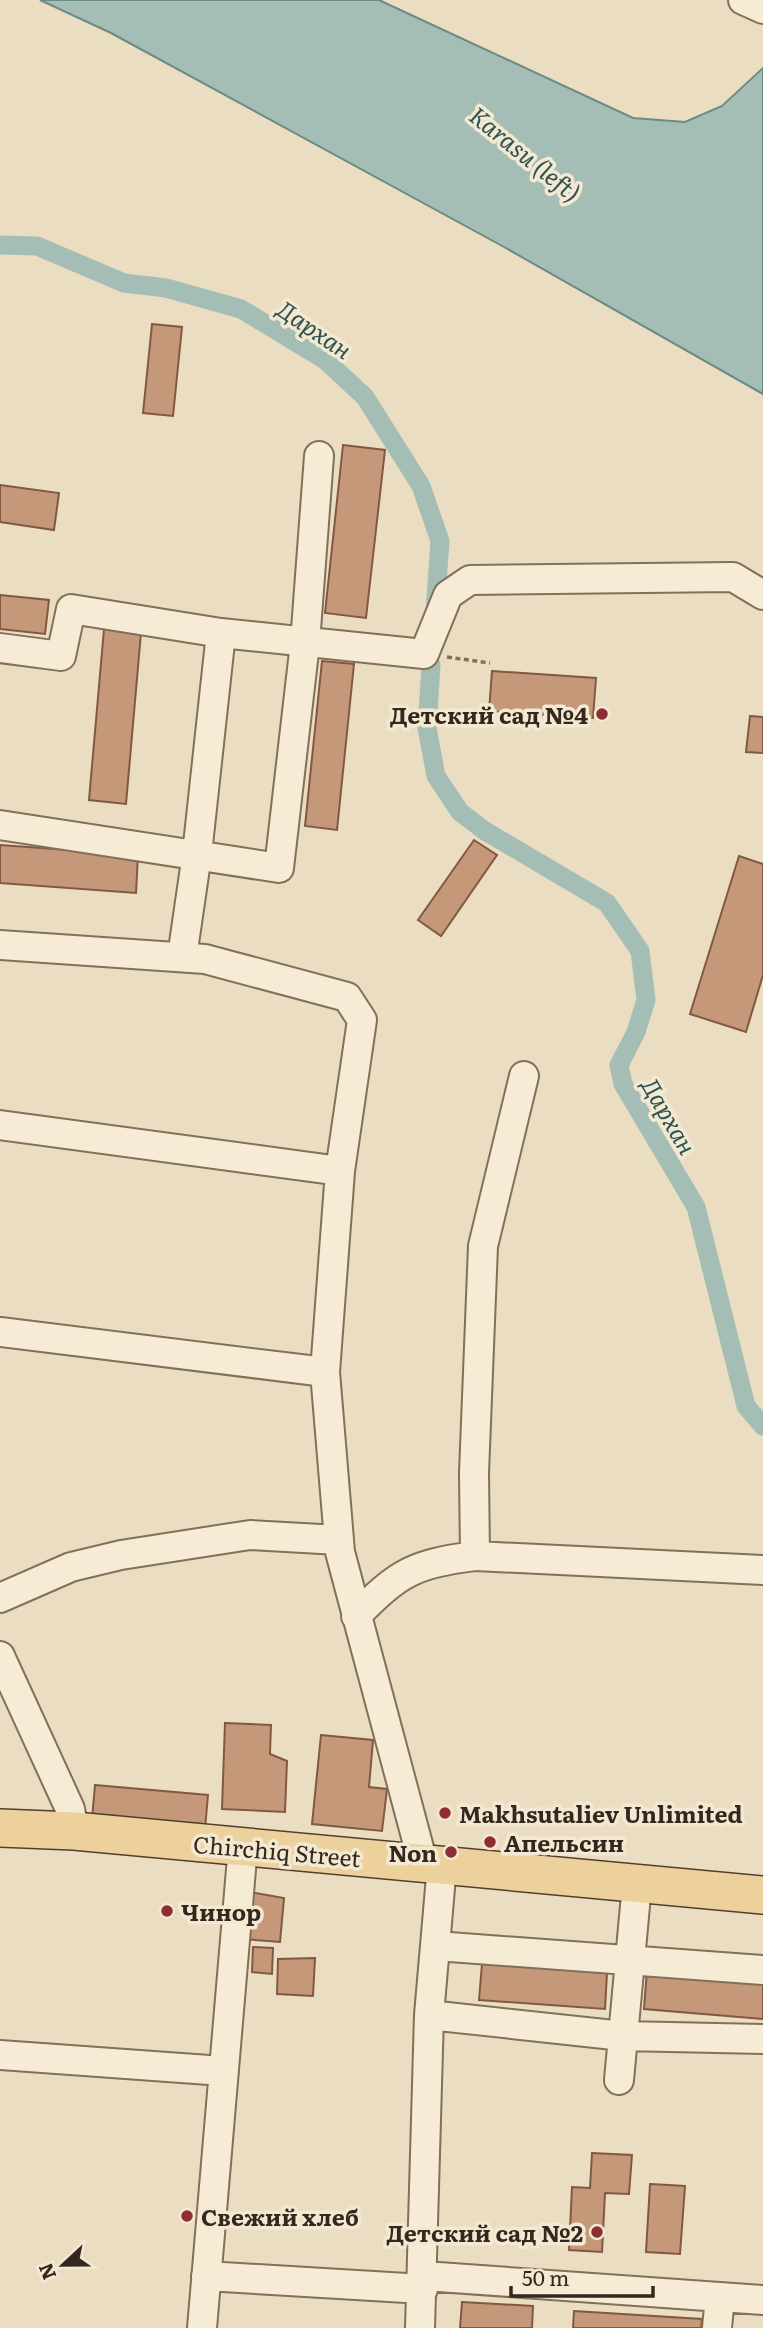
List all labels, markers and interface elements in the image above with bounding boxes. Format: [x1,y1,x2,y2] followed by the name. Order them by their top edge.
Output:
[463,97,589,209] water label: Karasu (left)
[270,290,360,366] water label: Дархан
[390,697,588,731] place label: Детский сад №4
[594,706,610,722] marker: Детский сад №4
[634,1070,706,1160] water label: Дархан
[459,1796,743,1830] place label: Makhsutaliev Unlimited
[437,1805,453,1821] marker: Makhsutaliev Unlimited
[504,1825,624,1859] place label: Апельсин
[192,1826,363,1874] street label: Chirchiq Street
[482,1834,498,1850] marker: Апельсин
[388,1835,437,1869] place label: Non
[443,1844,459,1860] marker: Non
[181,1894,261,1928] place label: Чинор
[159,1903,175,1919] marker: Чинор
[201,2199,359,2233] place label: Свежий хлеб
[179,2208,195,2224] marker: Свежий хлеб
[387,2215,583,2249] place label: Детский сад №2
[589,2224,605,2240] marker: Детский сад №2
[28,2230,98,2300] north arrow
[511,2254,653,2298] scale bar
[30,2259,62,2284] text: N
[522,2261,569,2292] text: 50 m

